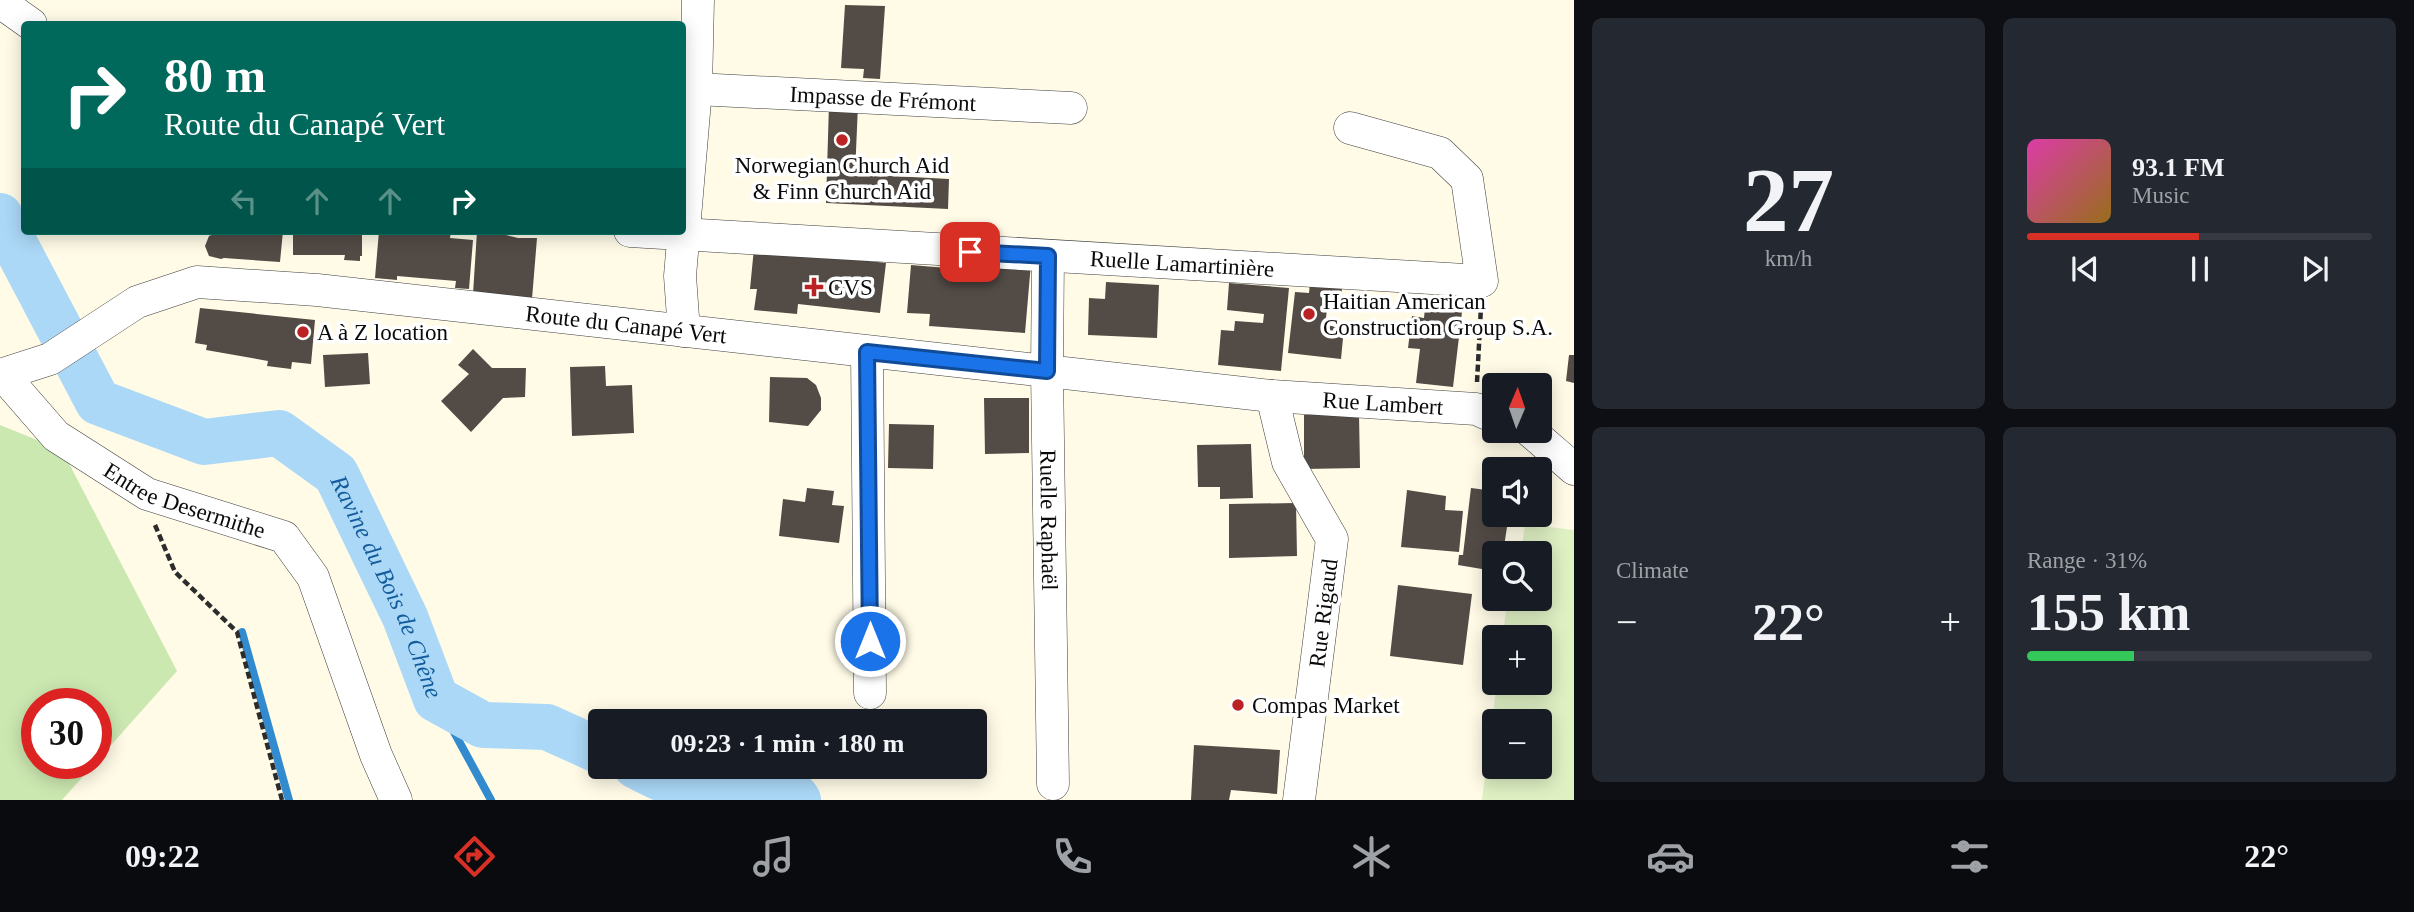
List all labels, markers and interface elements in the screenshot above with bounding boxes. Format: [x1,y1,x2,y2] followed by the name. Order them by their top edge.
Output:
[164,48,266,103] text: 80 m
[49,49,140,140] icon: right
[789,82,977,116] street label: Impasse de Frémont
[164,106,445,142] text: Route du Canapé Vert
[834,132,850,148] marker: Norwegian Church Aid & Finn Church Aid
[1743,150,1834,251] text: 27
[735,153,950,204] place label: Norwegian Church Aid & Finn Church Aid
[2132,153,2224,182] text: 93.1 FM
[225,182,263,220] icon: left
[298,182,336,220] icon: ahead
[371,182,409,220] icon: ahead
[444,182,482,220] icon: right
[2132,183,2190,208] text: Music
[940,222,1000,282] pin
[951,233,989,271] icon: arrive
[1089,246,1275,282] street label: Ruelle Lamartinière
[1765,246,1812,271] text: km/h
[2066,250,2104,288] icon: previous
[2181,250,2219,288] icon: pause
[2296,250,2334,288] icon: next
[828,275,873,300] place label: CVS
[806,279,822,295] marker: CVS
[1323,289,1553,340] place label: Haitian American Construction Group S.A.
[524,301,728,348] street label: Route du Canapé Vert
[1301,306,1317,322] marker: Haitian American Construction Group S.A.
[317,320,448,345] place label: A à Z location
[295,324,311,340] marker: A à Z location
[1482,373,1552,443] north arrow
[1482,373,1552,779] map controls
[1322,387,1445,420] street label: Rue Lambert
[1035,449,1062,591] street label: Ruelle Raphaël
[1482,457,1552,527] button: sound
[99,458,268,543] street label: Entree Desermithe
[325,470,448,702] water label: Ravine du Bois de Chêne
[1482,541,1552,611] button: search
[2027,548,2147,573] text: Range · 31%
[1304,557,1343,669] street label: Rue Rigaud
[1616,558,1689,583] text: Climate
[2027,584,2190,641] text: 155 km
[1752,594,1825,651] text: 22°
[1616,601,1637,643] text: −
[1940,601,1961,643] text: +
[833,604,907,678] position arrow
[1482,625,1552,695] button: +
[21,688,112,779] speed limit sign: 30
[1252,693,1400,718] place label: Compas Market
[1230,697,1246,713] marker: Compas Market
[1482,709,1552,779] button: −
[671,729,905,758] text: 09:23 · 1 min · 180 m
[450,832,499,881] icon: directions
[749,832,798,881] icon: music
[1048,832,1097,881] icon: phone
[1347,832,1396,881] icon: climate
[1646,832,1695,881] icon: car
[1945,832,1994,881] icon: filters
[125,838,200,874] text: 09:22
[2244,838,2289,874] text: 22°

